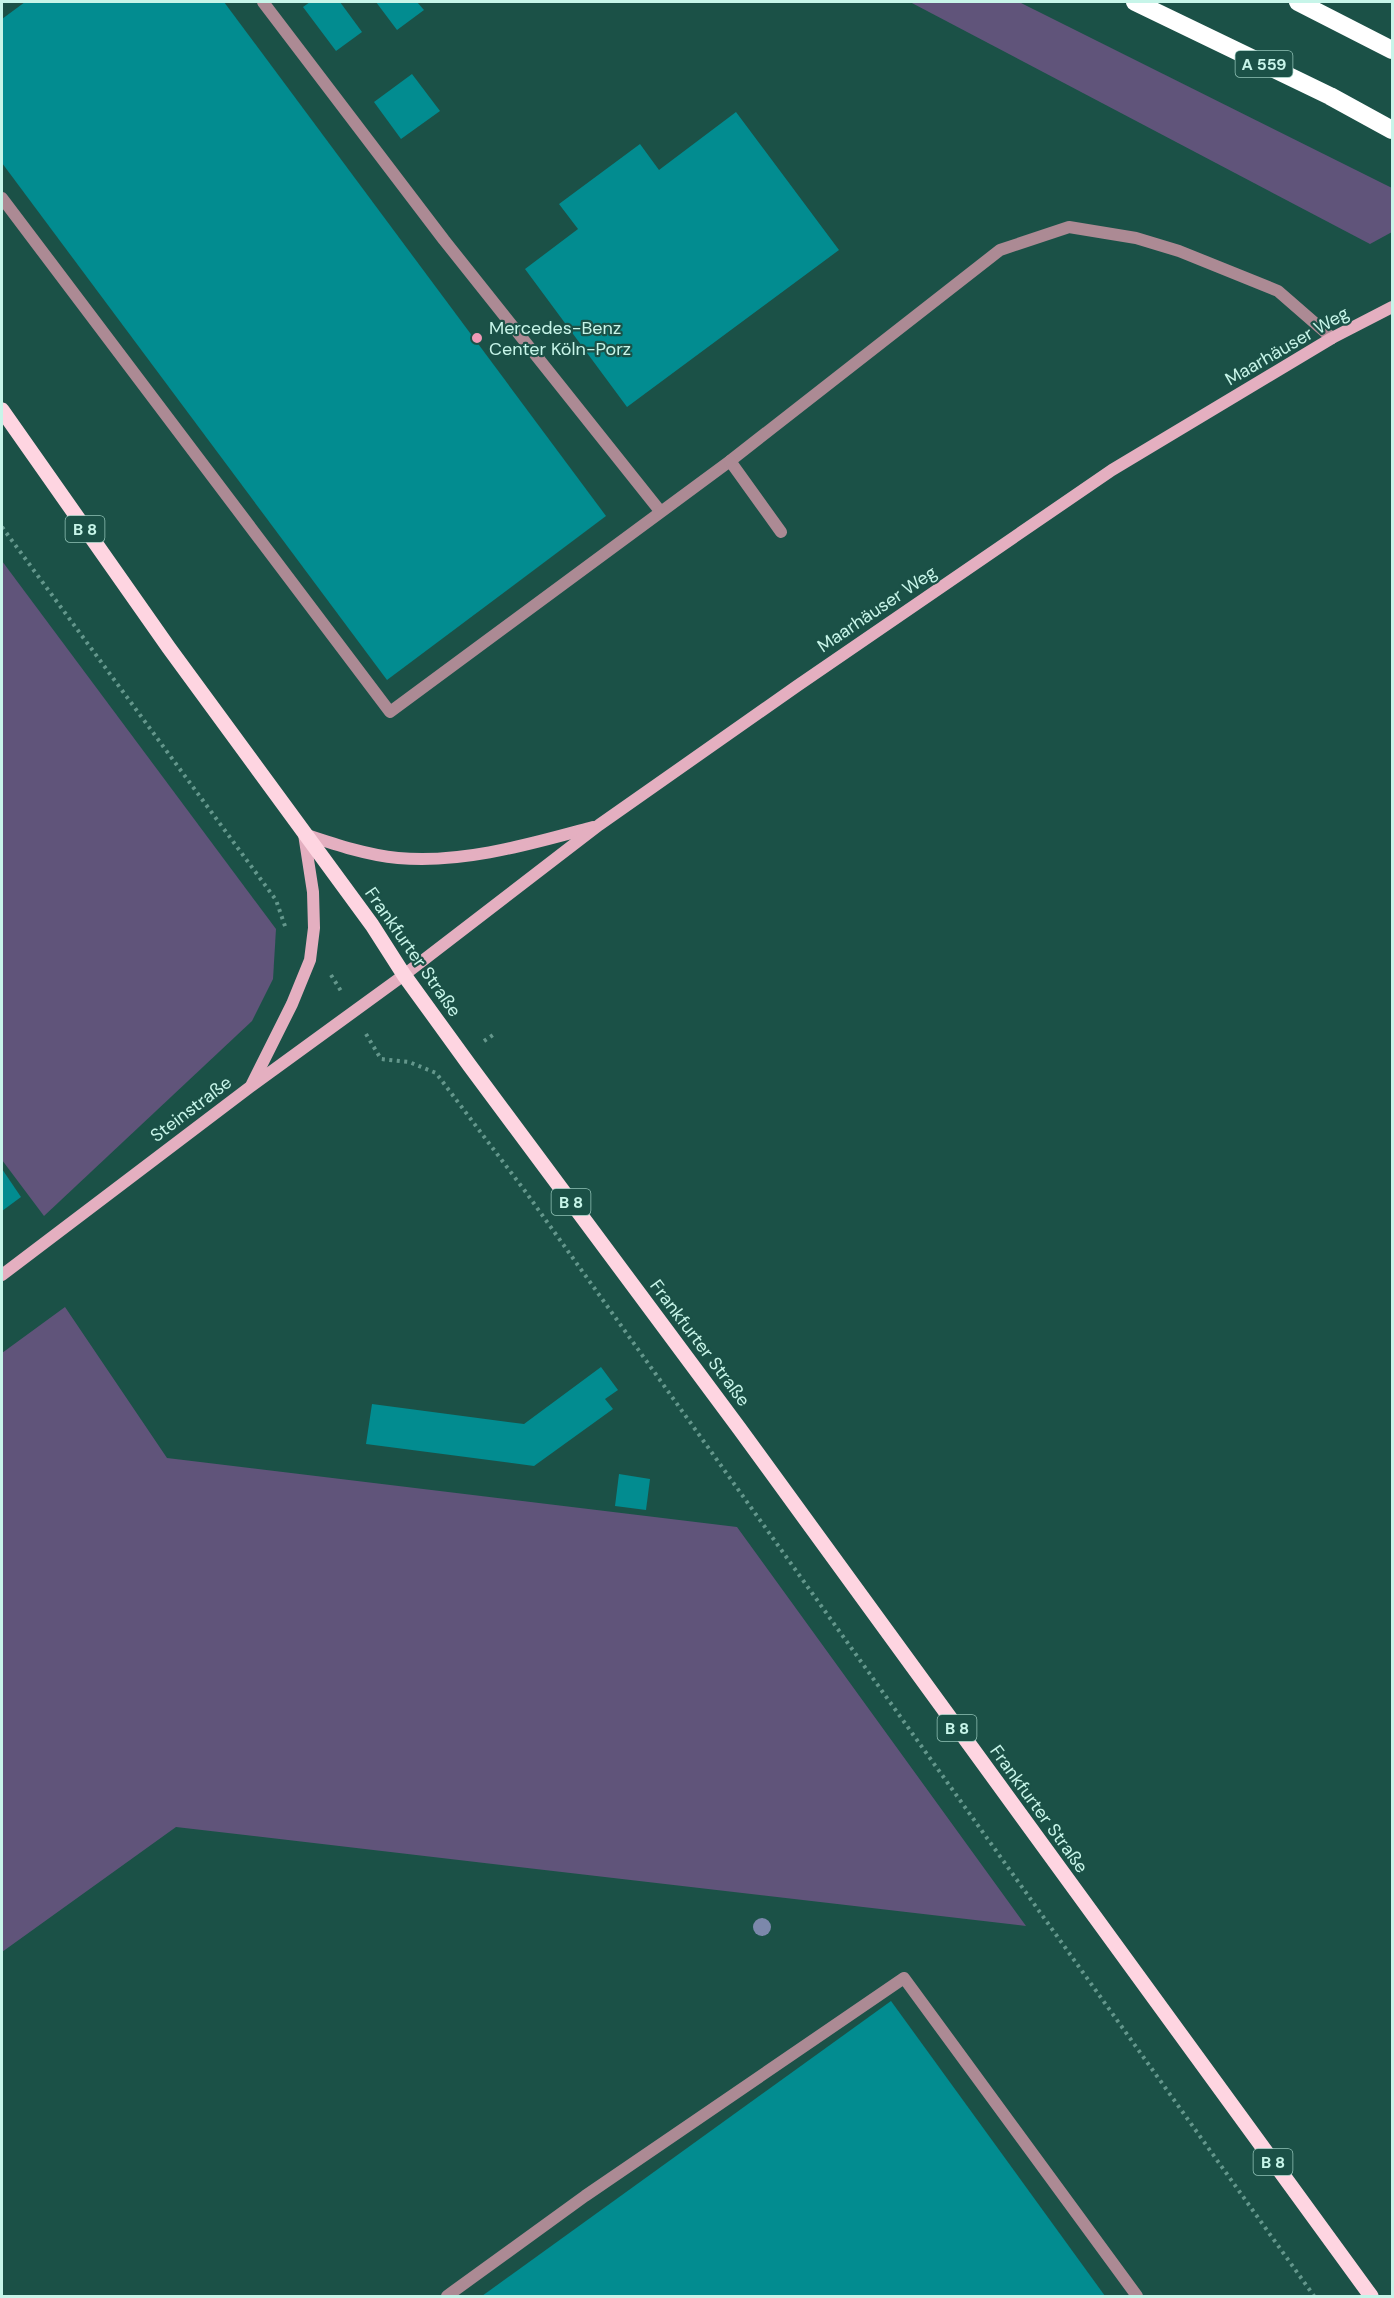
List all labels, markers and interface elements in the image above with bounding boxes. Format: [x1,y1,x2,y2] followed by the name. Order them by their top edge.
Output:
[1236,51,1292,77] road number: A 559
[1221,301,1353,391] street label: Maarhäuser Weg
[489,316,631,361] place label: Mercedes-Benz Center Köln-Porz
[470,331,484,345] marker: Mercedes-Benz Center Köln-Porz
[66,516,104,542] road number: B 8
[813,560,941,658] street label: Maarhäuser Weg
[359,883,467,1021] street label: Frankfurter Straße
[145,1070,237,1148] street label: Steinstraße
[552,1189,590,1215] road number: B 8
[644,1275,756,1411] street label: Frankfurter Straße
[938,1715,976,1741] road number: B 8
[984,1740,1094,1878] street label: Frankfurter Straße
[1254,2149,1292,2175] road number: B 8

